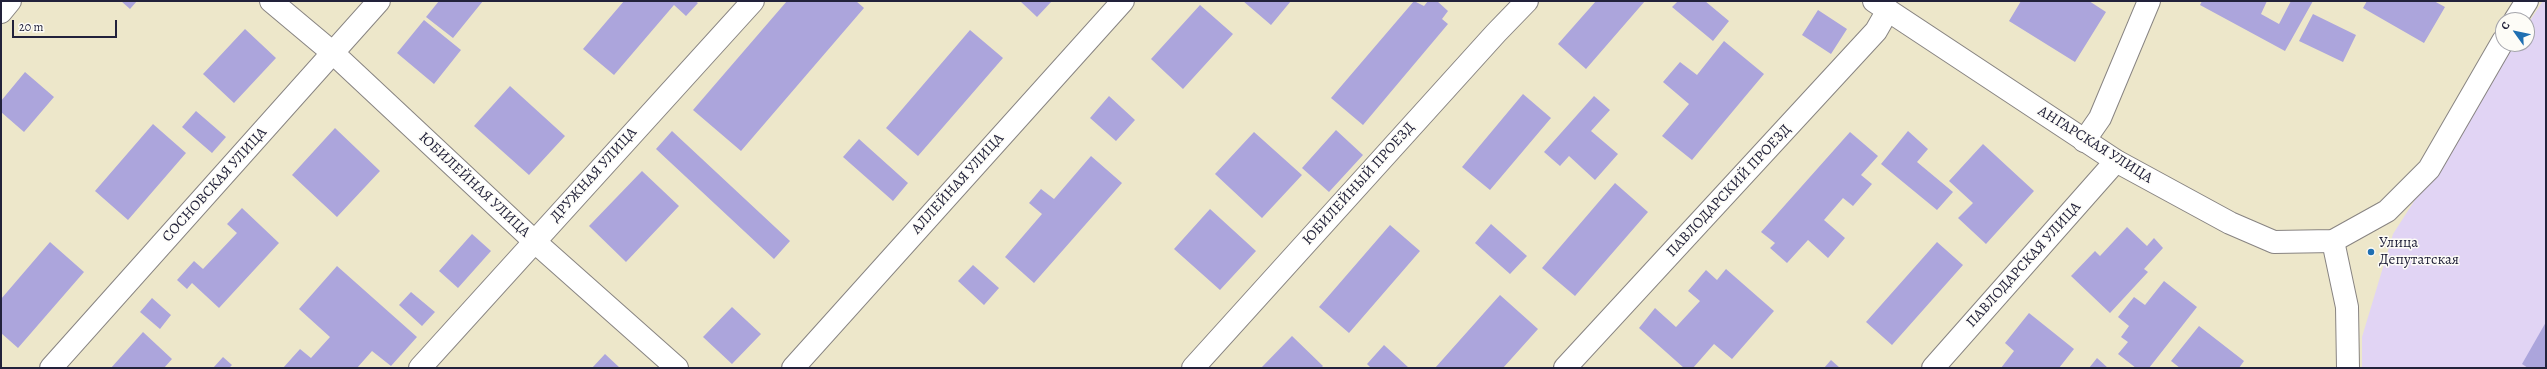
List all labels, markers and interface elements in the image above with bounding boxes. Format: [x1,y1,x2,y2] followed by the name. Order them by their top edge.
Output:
[14,12,119,38] scale bar
[2495,12,2535,52] north arrow
[19,19,43,35] text: 20 m
[2497,19,2513,33] text: С
[2034,102,2156,188] street label: АНГАРСКАЯ УЛИЦА
[1299,119,1419,249] street label: ЮБИЛЕЙНЫЙ ПРОЕЗД
[1663,121,1795,261] street label: ПАВЛОДАРСКИЙ ПРОЕЗД
[159,124,271,246] street label: СОСНОВСКАЯ УЛИЦА
[547,124,641,226] street label: ДРУЖНАЯ УЛИЦА
[415,129,533,241] street label: ЮБИЛЕЙНАЯ УЛИЦА
[908,130,1008,238] street label: АЛЛЕЙНАЯ УЛИЦА
[1963,199,2085,331] street label: ПАВЛОДАРСКАЯ УЛИЦА
[2379,234,2459,269] place label: Улица Депутатская
[2366,247,2376,257] marker: Улица Депутатская

